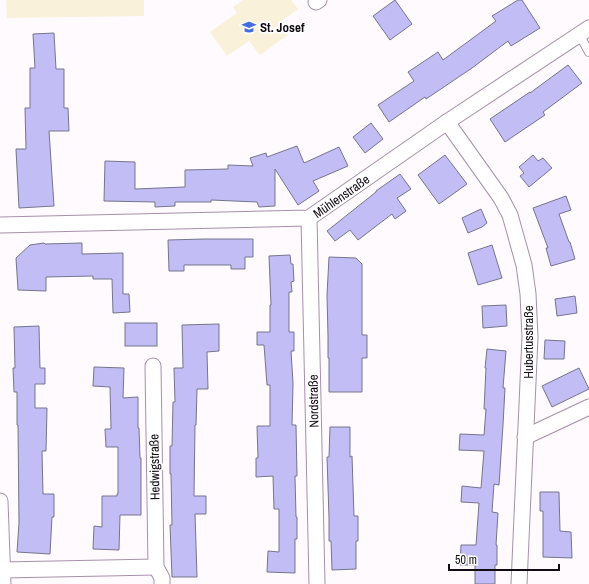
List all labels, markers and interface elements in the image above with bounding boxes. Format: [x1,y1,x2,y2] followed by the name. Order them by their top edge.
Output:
[241,19,257,35] school or university icon: St. Josef
[260,19,305,36] place label: St. Josef
[310,171,373,222] street label: Mühlenstraße
[520,305,537,379] street label: Hubertusstraße
[305,374,322,428] street label: Nordstraße
[145,434,164,500] street label: Hedwigstraße
[449,546,559,572] scale bar
[455,552,477,568] text: 50 m

